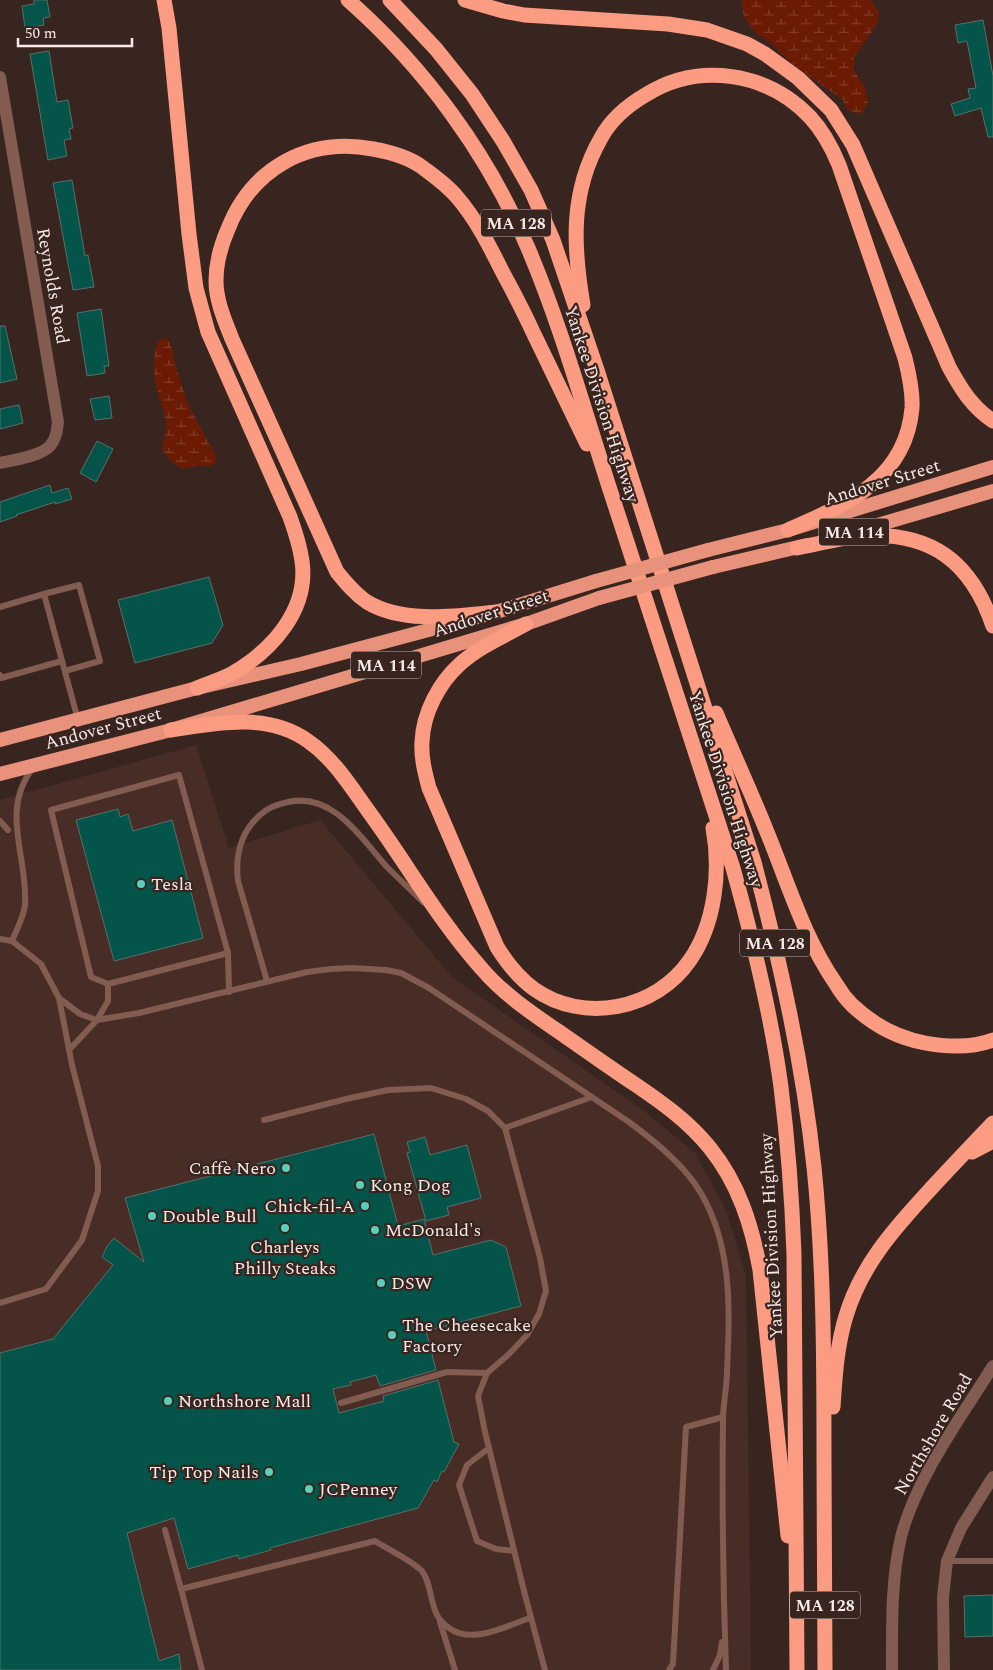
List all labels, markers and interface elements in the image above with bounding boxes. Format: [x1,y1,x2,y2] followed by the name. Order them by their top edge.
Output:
[18,15,131,47] scale bar
[25,22,57,45] text: 50 m
[481,210,551,237] road number: MA 128
[29,226,76,346] street label: Reynolds Road
[557,302,647,507] street label: Yankee Division Highway
[821,452,943,513] street label: Andover Street
[819,518,889,546] road number: MA 114
[430,582,552,645] street label: Andover Street
[351,652,421,678] road number: MA 114
[681,687,771,892] street label: Yankee Division Highway
[42,700,165,757] street label: Andover Street
[151,871,193,898] place label: Tesla
[135,878,147,890] marker: Tesla
[740,930,810,956] road number: MA 128
[753,1131,790,1339] street label: Yankee Division Highway
[189,1155,276,1182] place label: Caffè Nero
[280,1162,292,1174] marker: Caffè Nero
[370,1172,451,1199] place label: Kong Dog
[354,1179,366,1191] marker: Kong Dog
[264,1193,355,1220] place label: Chick-fil-A
[359,1200,371,1212] marker: Chick-fil-A
[162,1203,257,1230] place label: Double Bull
[146,1210,158,1222] marker: Double Bull
[385,1217,481,1244] place label: McDonald's
[279,1222,291,1234] marker: Charleys Philly Steaks
[369,1224,381,1236] marker: McDonald's
[234,1234,336,1282] place label: Charleys Philly Steaks
[391,1270,433,1297] place label: DSW
[375,1277,387,1289] marker: DSW
[402,1312,531,1360] place label: The Cheesecake Factory
[386,1329,398,1341] marker: The Cheesecake Factory
[887,1368,979,1500] street label: Northshore Road
[178,1388,311,1415] place label: Northshore Mall
[162,1395,174,1407] marker: Northshore Mall
[149,1459,259,1486] place label: Tip Top Nails
[263,1466,275,1478] marker: Tip Top Nails
[319,1476,399,1503] place label: JCPenney
[303,1483,315,1495] marker: JCPenney
[790,1592,860,1618] road number: MA 128

